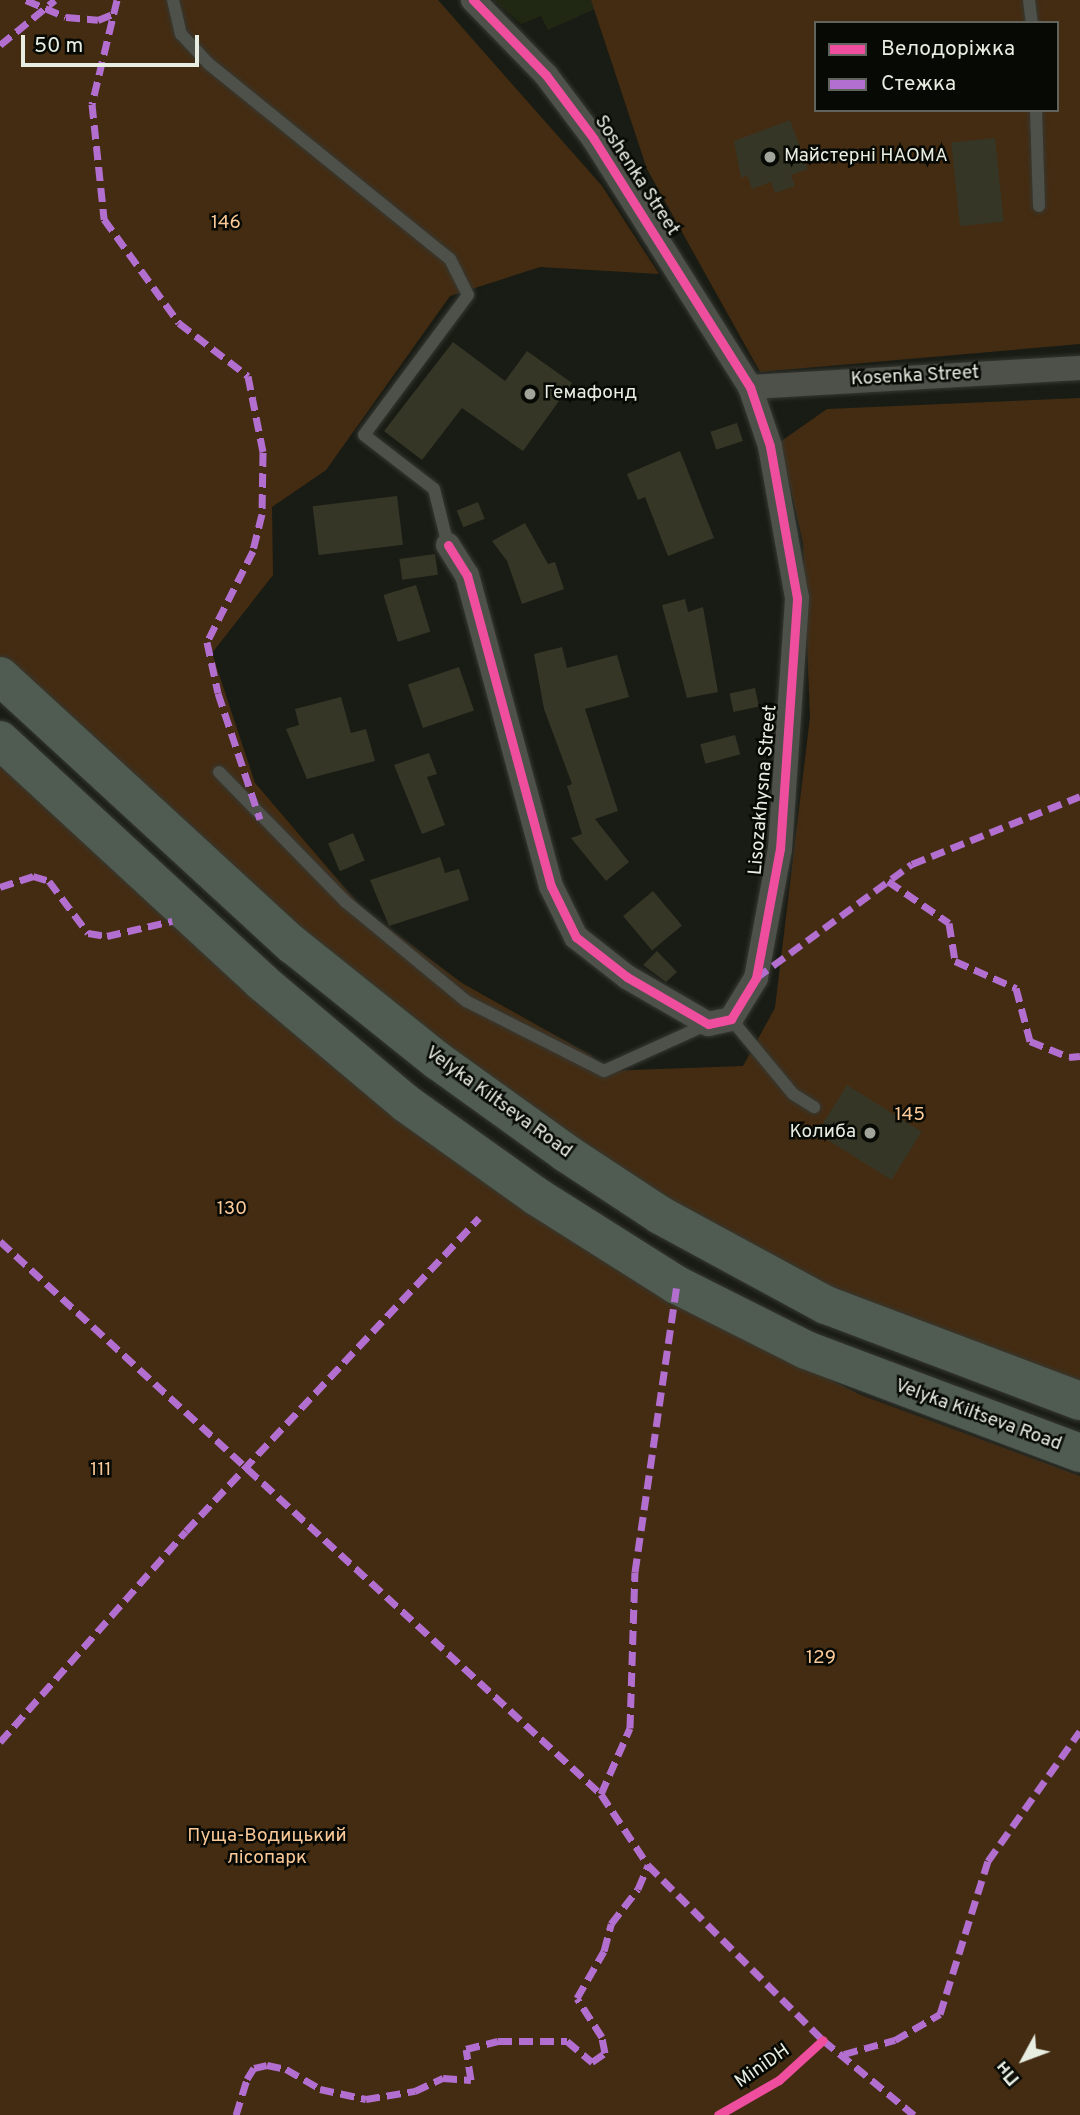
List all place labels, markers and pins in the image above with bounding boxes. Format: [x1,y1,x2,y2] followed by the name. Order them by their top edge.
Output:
[784,146,948,168] place label: Майстерні НАОМА
[762,149,778,165] marker: Майстерні НАОМА
[544,383,637,405] place label: Гемафонд
[522,386,538,402] marker: Гемафонд
[789,1122,856,1144] place label: Колиба
[862,1125,878,1141] marker: Колиба

